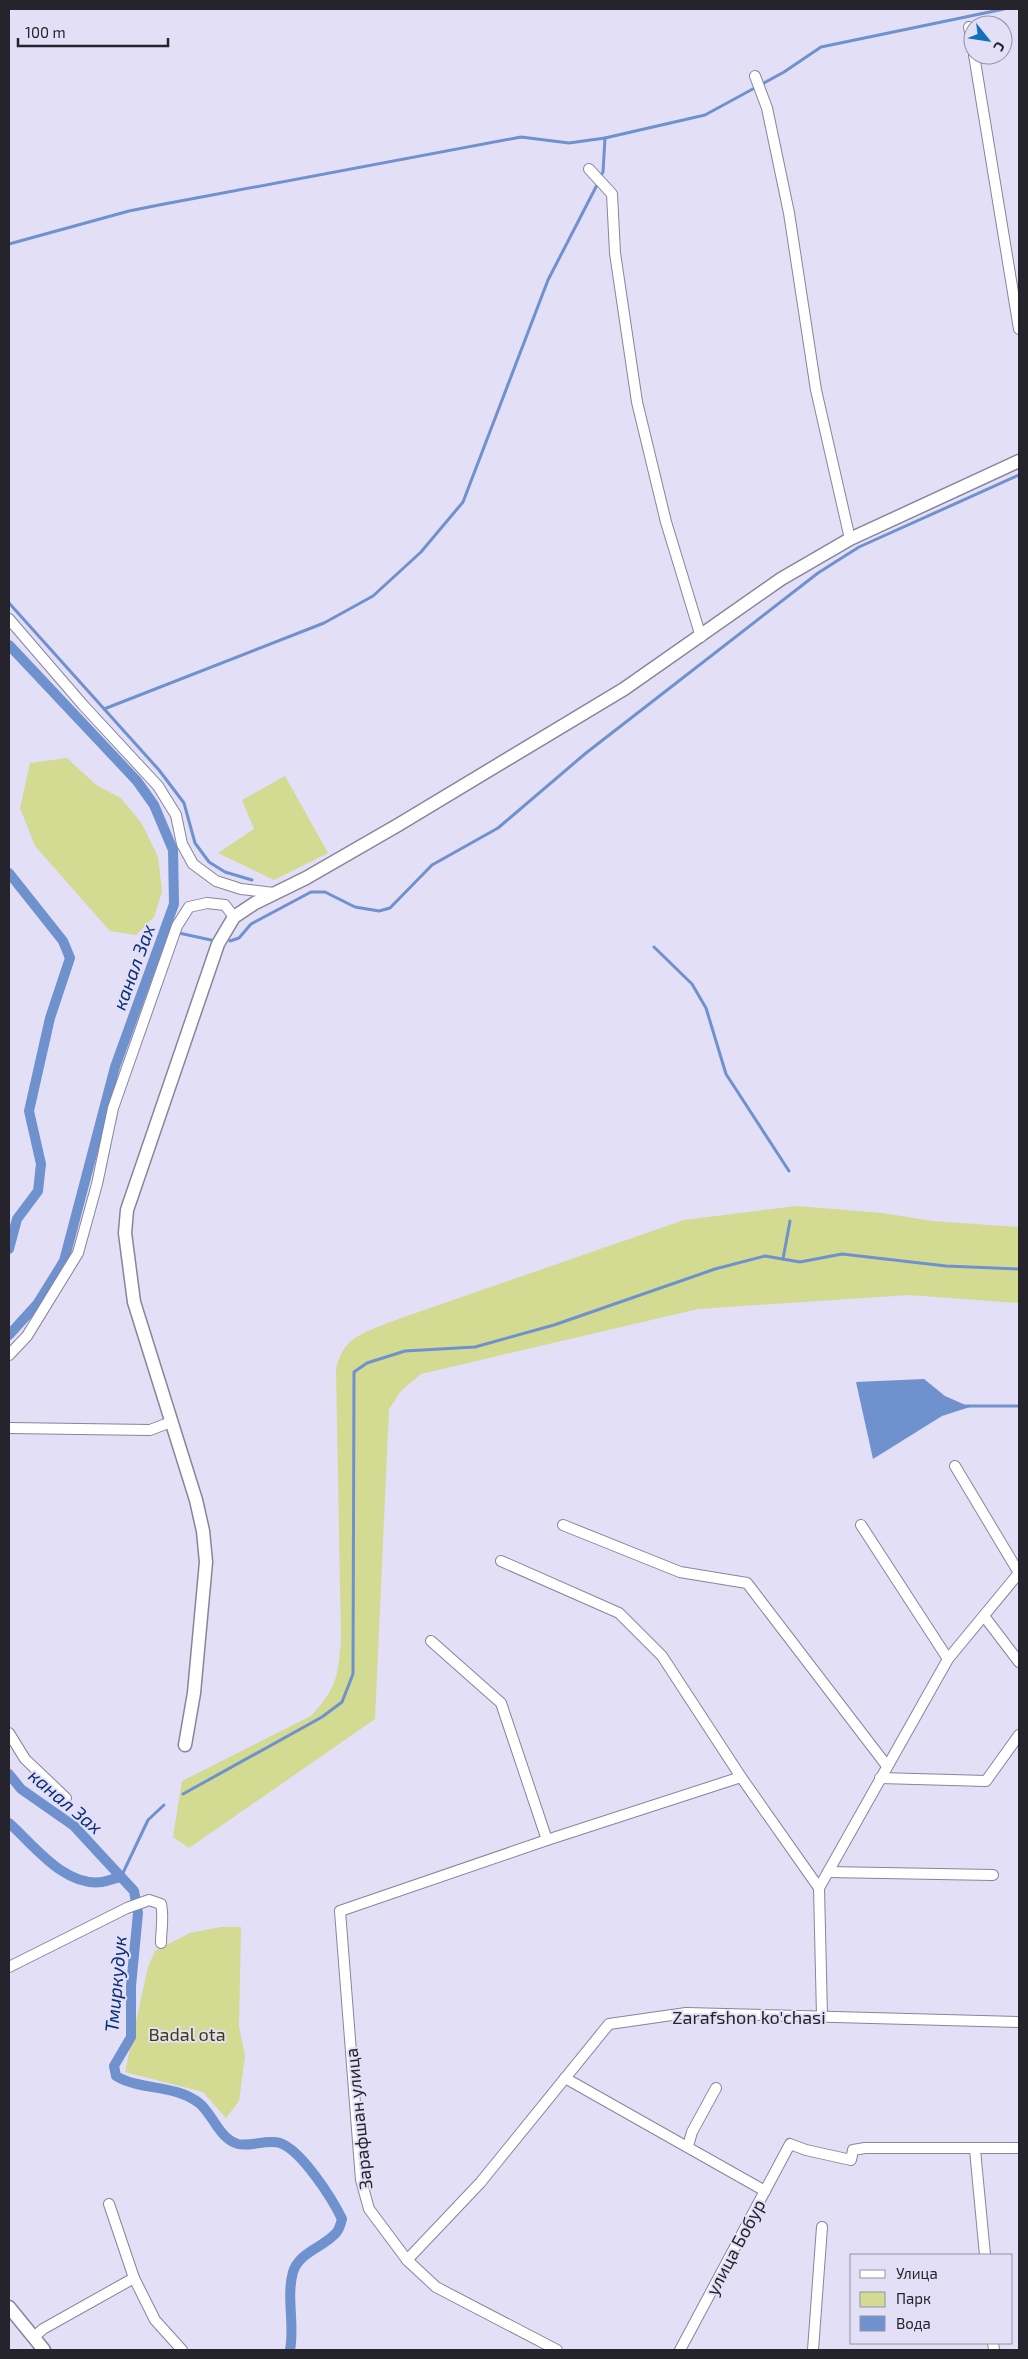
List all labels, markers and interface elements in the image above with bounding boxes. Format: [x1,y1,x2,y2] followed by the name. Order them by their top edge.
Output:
[18,15,168,47] scale bar
[963,15,1013,65] north arrow
[25,23,66,41] text: 100 m
[990,39,1009,55] text: С
[107,921,159,1013] water label: канал Зах
[24,1764,108,1838] water label: канал Зах
[99,1935,131,2033] water label: Тмиркудук
[672,2006,826,2028] street label: Zarafshon ko'chasi
[148,2023,226,2045] park label: Badal ota
[340,2047,376,2191] street label: Зарафшан улица
[700,2195,770,2299] street label: улица Бобур
[850,2254,1013,2344] legend
[896,2264,938,2282] text: Улица
[896,2289,931,2307] text: Парк
[896,2314,931,2332] text: Вода

